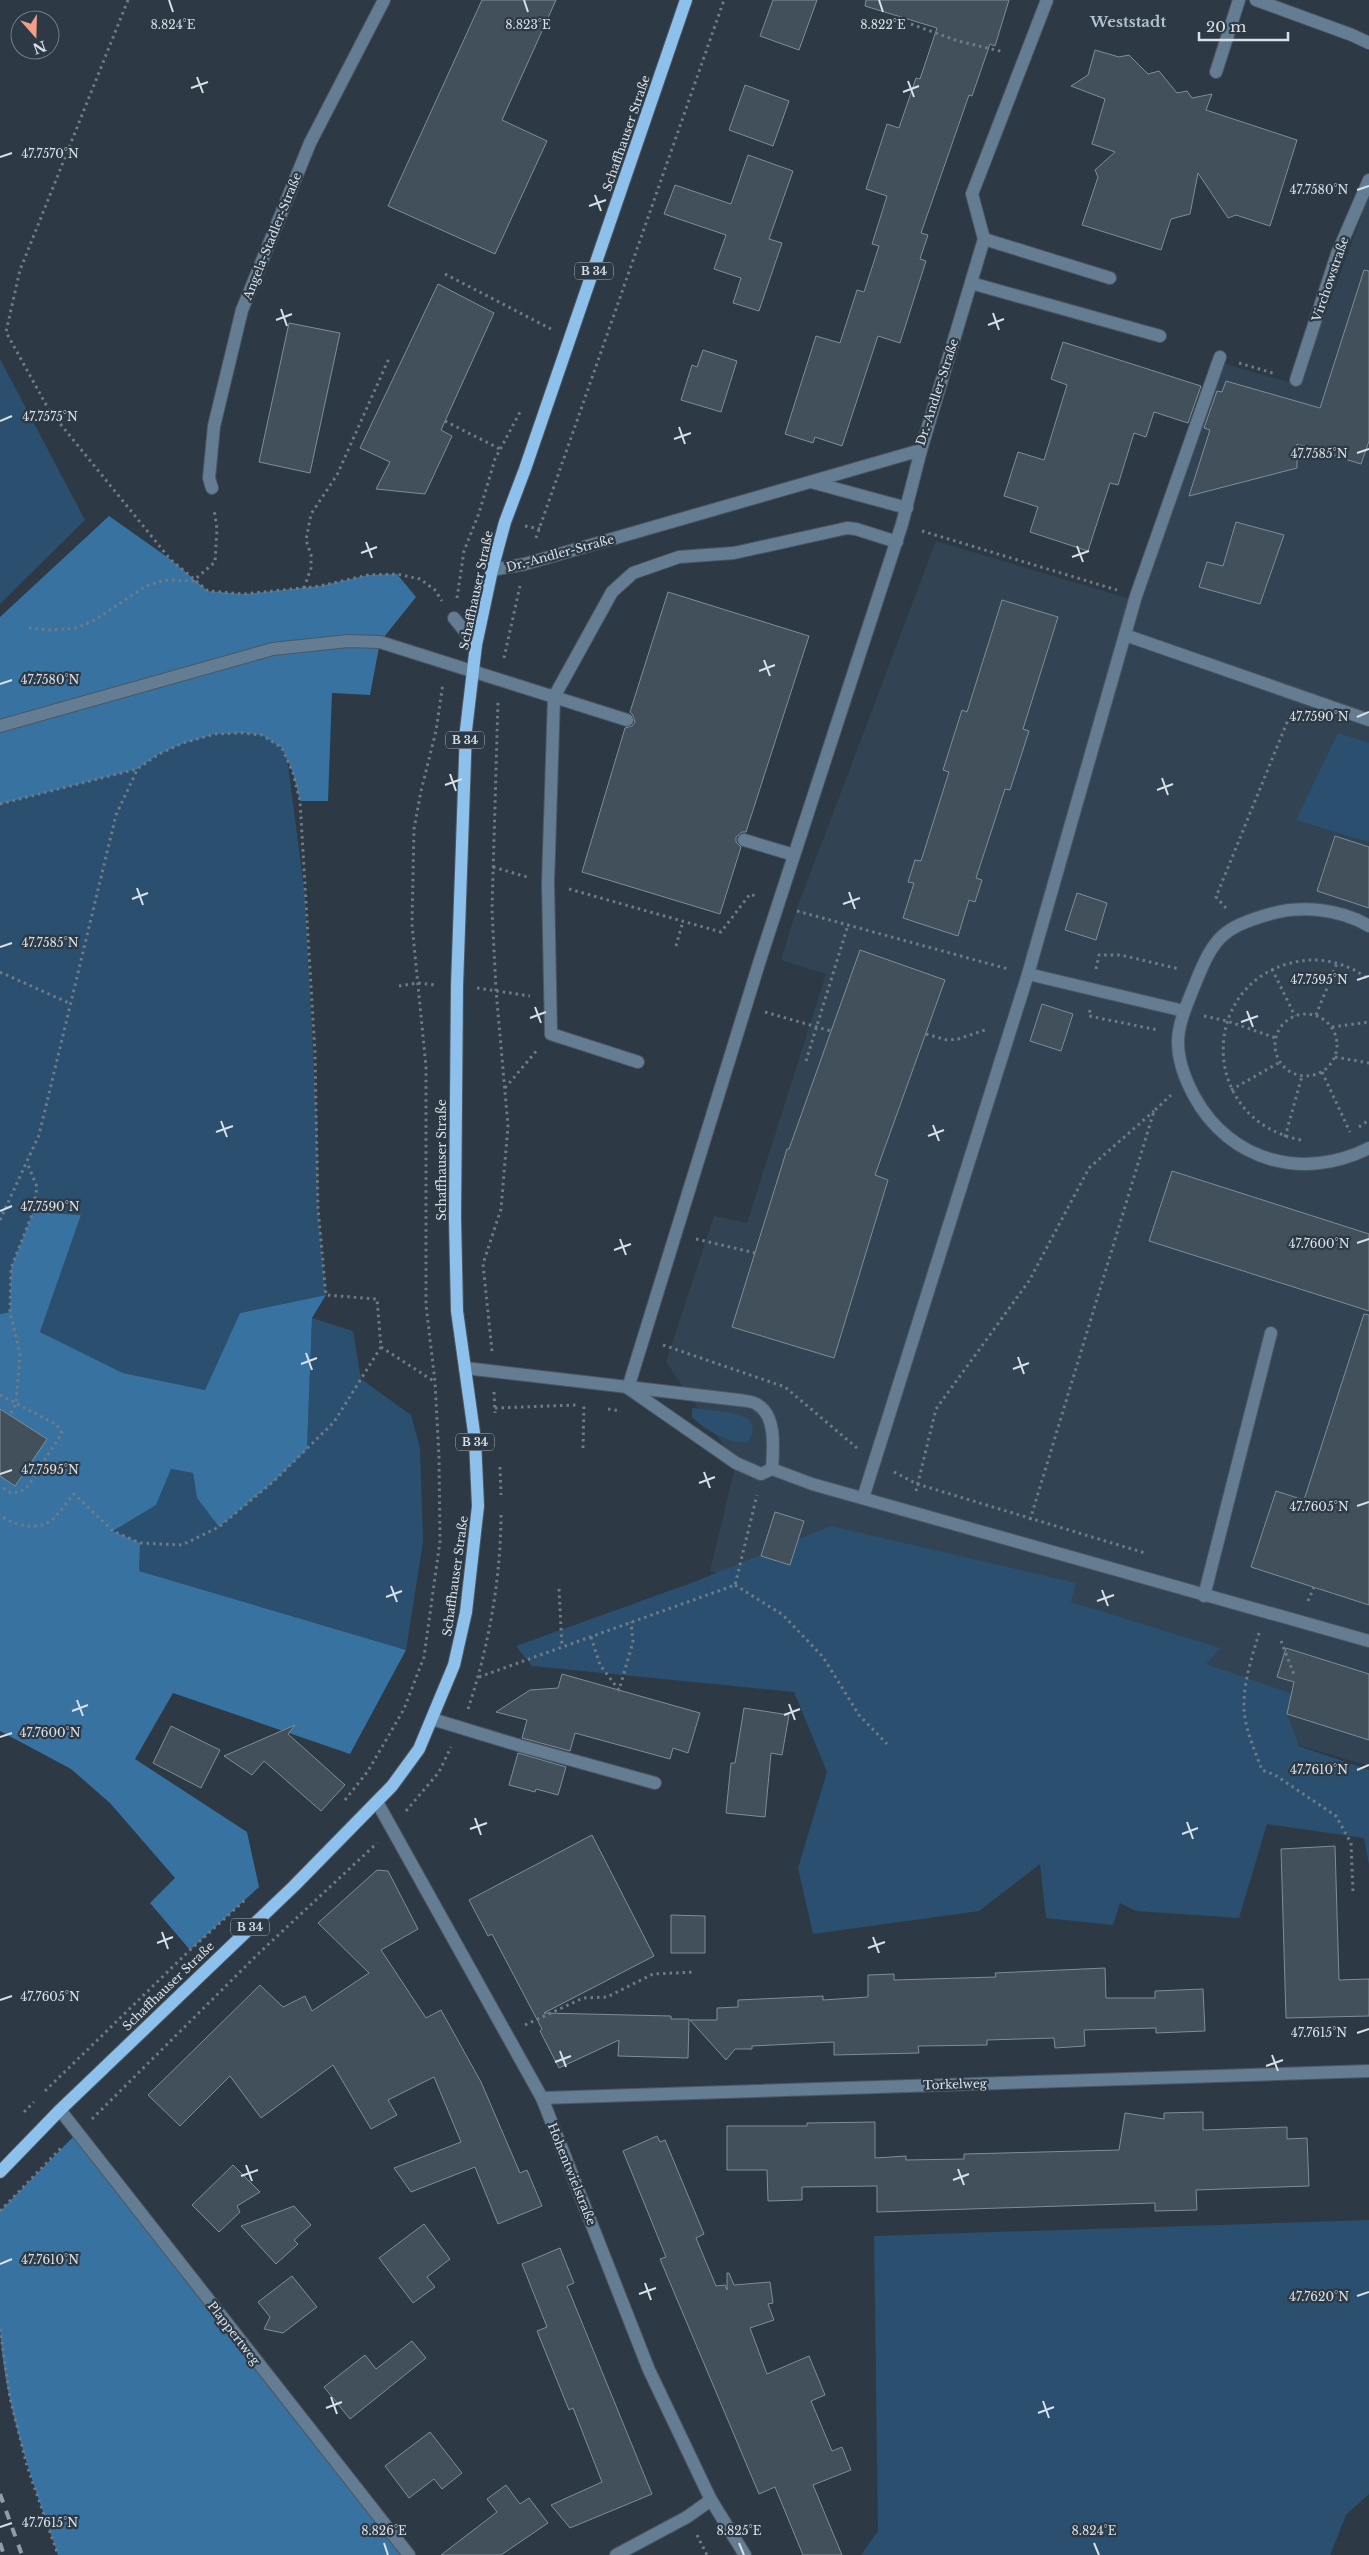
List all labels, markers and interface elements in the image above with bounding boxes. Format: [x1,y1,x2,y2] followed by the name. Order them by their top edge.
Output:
[10,10,60,60] north arrow
[1199,10,1288,42] scale bar
[1089,12,1166,31] district label: Weststadt
[151,17,196,32] text: 8.824°E
[505,17,551,32] text: 8.823°E
[860,17,906,32] text: 8.822°E
[1206,17,1246,36] text: 20 m
[30,37,49,58] text: N
[599,73,653,193] street label: Schaffhauser Straße
[21,146,79,161] text: 47.7570°N
[239,170,304,303] street label: Angela-Stadler-Straße
[1290,182,1349,197] text: 47.7580°N
[1308,234,1352,324] street label: Virchowstraße
[575,262,613,280] road number: B 34
[913,337,961,447] street label: Dr.-Andler-Straße
[22,409,78,424] text: 47.7575°N
[1290,446,1348,461] text: 47.7585°N
[456,529,496,651] street label: Schaffhauser Straße
[504,531,616,575] street label: Dr.-Andler-Straße
[21,672,80,687] text: 47.7580°N
[1289,709,1349,724] text: 47.7590°N
[446,732,484,748] road number: B 34
[21,935,79,950] text: 47.7585°N
[1290,972,1348,987] text: 47.7595°N
[434,1099,449,1221] street label: Schaffhauser Straße
[20,1199,80,1214] text: 47.7590°N
[1288,1236,1350,1251] text: 47.7600°N
[456,1434,494,1450] road number: B 34
[21,1462,79,1477] text: 47.7595°N
[1289,1499,1349,1514] text: 47.7605°N
[439,1515,471,1637] street label: Schaffhauser Straße
[19,1725,81,1740] text: 47.7600°N
[1290,1762,1348,1777] text: 47.7610°N
[231,1918,269,1935] road number: B 34
[119,1938,217,2034] street label: Schaffhauser Straße
[20,1989,80,2004] text: 47.7605°N
[1291,2025,1347,2040] text: 47.7615°N
[923,2075,988,2093] street label: Torkelweg
[545,2121,599,2227] street label: Hohentwielstraße
[21,2252,79,2267] text: 47.7610°N
[1289,2289,1349,2304] text: 47.7620°N
[205,2298,264,2368] street label: Plappertweg
[22,2515,78,2530] text: 47.7615°N
[361,2523,407,2538] text: 8.826°E
[717,2523,762,2538] text: 8.825°E
[1072,2523,1117,2538] text: 8.824°E

